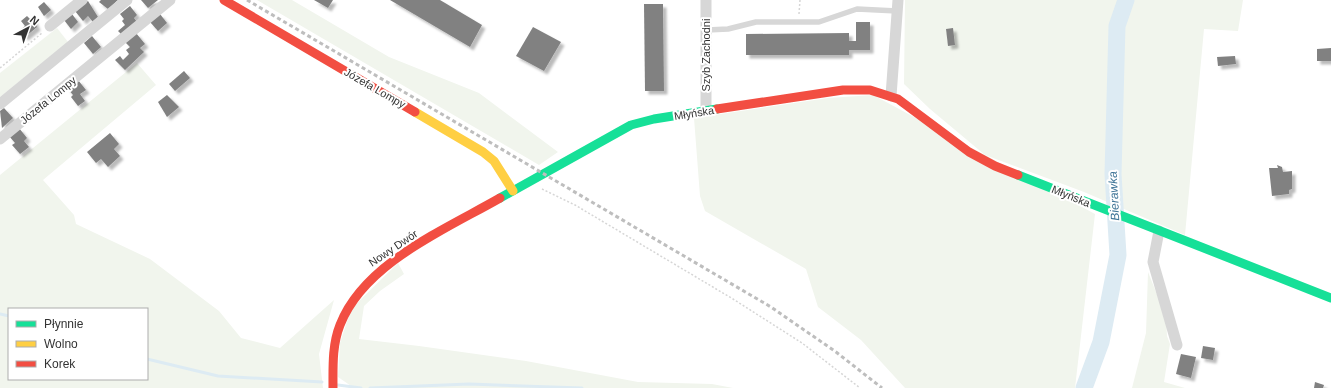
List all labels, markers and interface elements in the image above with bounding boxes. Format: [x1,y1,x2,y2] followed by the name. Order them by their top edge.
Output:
[8,8,48,48] north arrow
[28,13,42,28] text: N
[700,19,712,91] street label: Szyb Zachodni
[342,66,408,111] street label: Józefa Lompy
[18,73,79,126] street label: Józefa Lompy
[673,104,716,122] street label: Młyńska
[1106,171,1122,221] water label: Bierawka
[1050,183,1093,209] street label: Młyńska
[366,227,420,269] street label: Nowy Dwór
[8,308,148,380] legend
[44,317,84,331] text: Płynnie
[44,337,78,351] text: Wolno
[44,357,76,371] text: Korek

